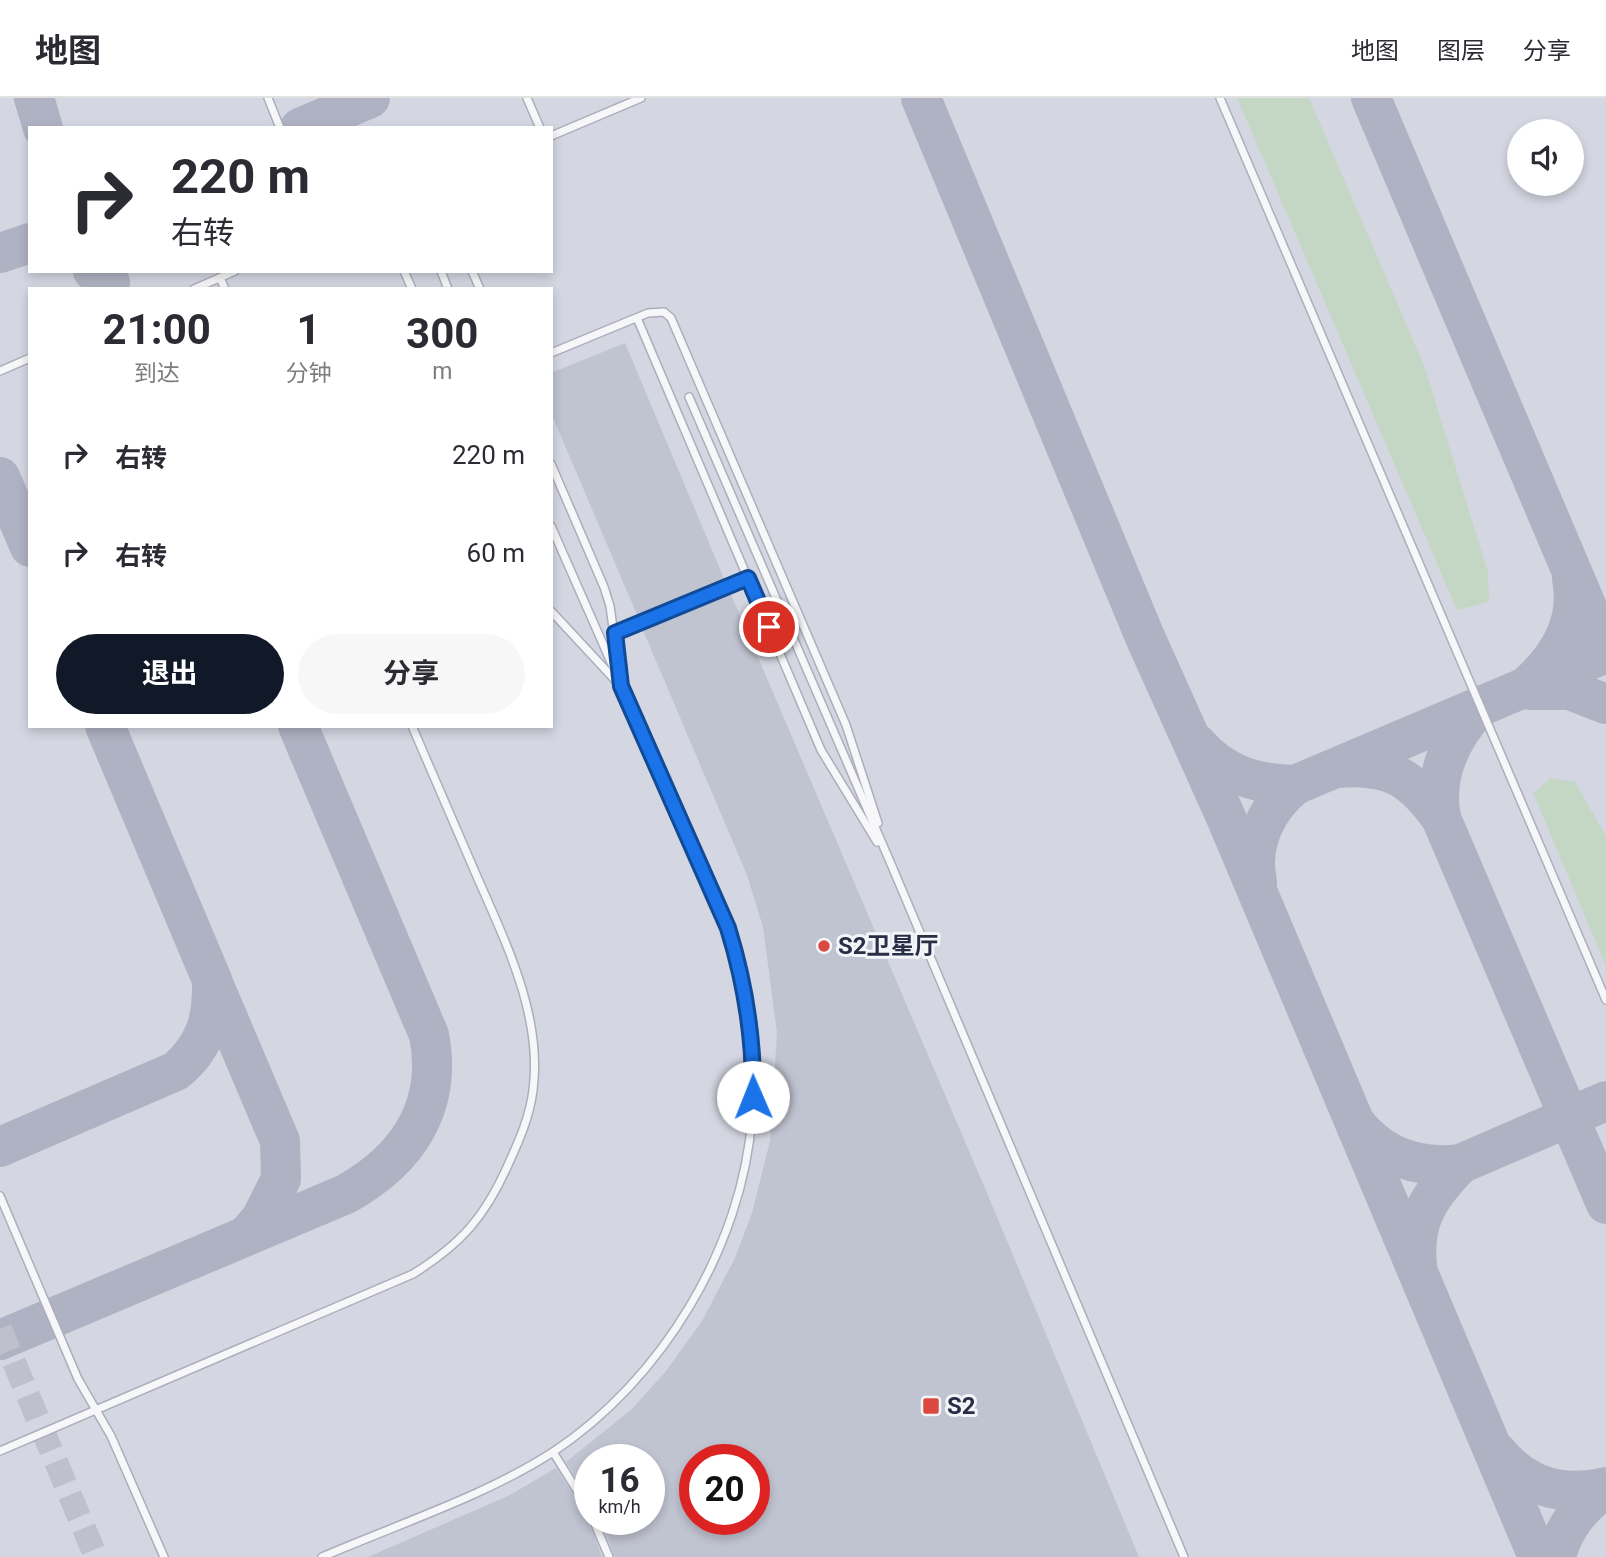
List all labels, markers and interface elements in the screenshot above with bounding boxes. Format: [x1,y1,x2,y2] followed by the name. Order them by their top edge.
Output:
[35,31,101,70] text: 地图
[1351,37,1399,65] text: 地图
[1437,37,1485,65] text: 图层
[1523,37,1571,65] text: 分享
[1507,119,1584,196] map controls
[1507,119,1584,196] button: sound
[171,148,310,205] text: 220 m
[56,154,147,245] icon: right
[171,214,235,252] text: 右转
[103,305,211,354] text: 21:00
[296,305,321,354] text: 1
[406,309,478,358] text: 300
[432,358,452,385] text: m
[134,360,180,387] text: 到达
[285,360,331,387] text: 分钟
[56,436,94,474] icon: right
[452,440,525,470] text: 220 m
[115,443,167,473] text: 右转
[56,534,94,572] icon: right
[467,538,525,568] text: 60 m
[115,541,167,571] text: 右转
[739,597,799,657] pin
[750,608,788,646] icon: arrive
[56,634,284,714] button: 退出
[298,634,525,714] button: 分享
[838,932,939,960] place label: S2卫星厅
[816,938,832,954] marker: S2卫星厅
[716,1060,790,1134] position arrow
[947,1392,976,1420] place label: S2
[921,1396,941,1416] marker: S2
[679,1444,770,1535] speed limit sign: 20
[599,1460,640,1501] text: 16
[598,1496,641,1517] text: km/h

